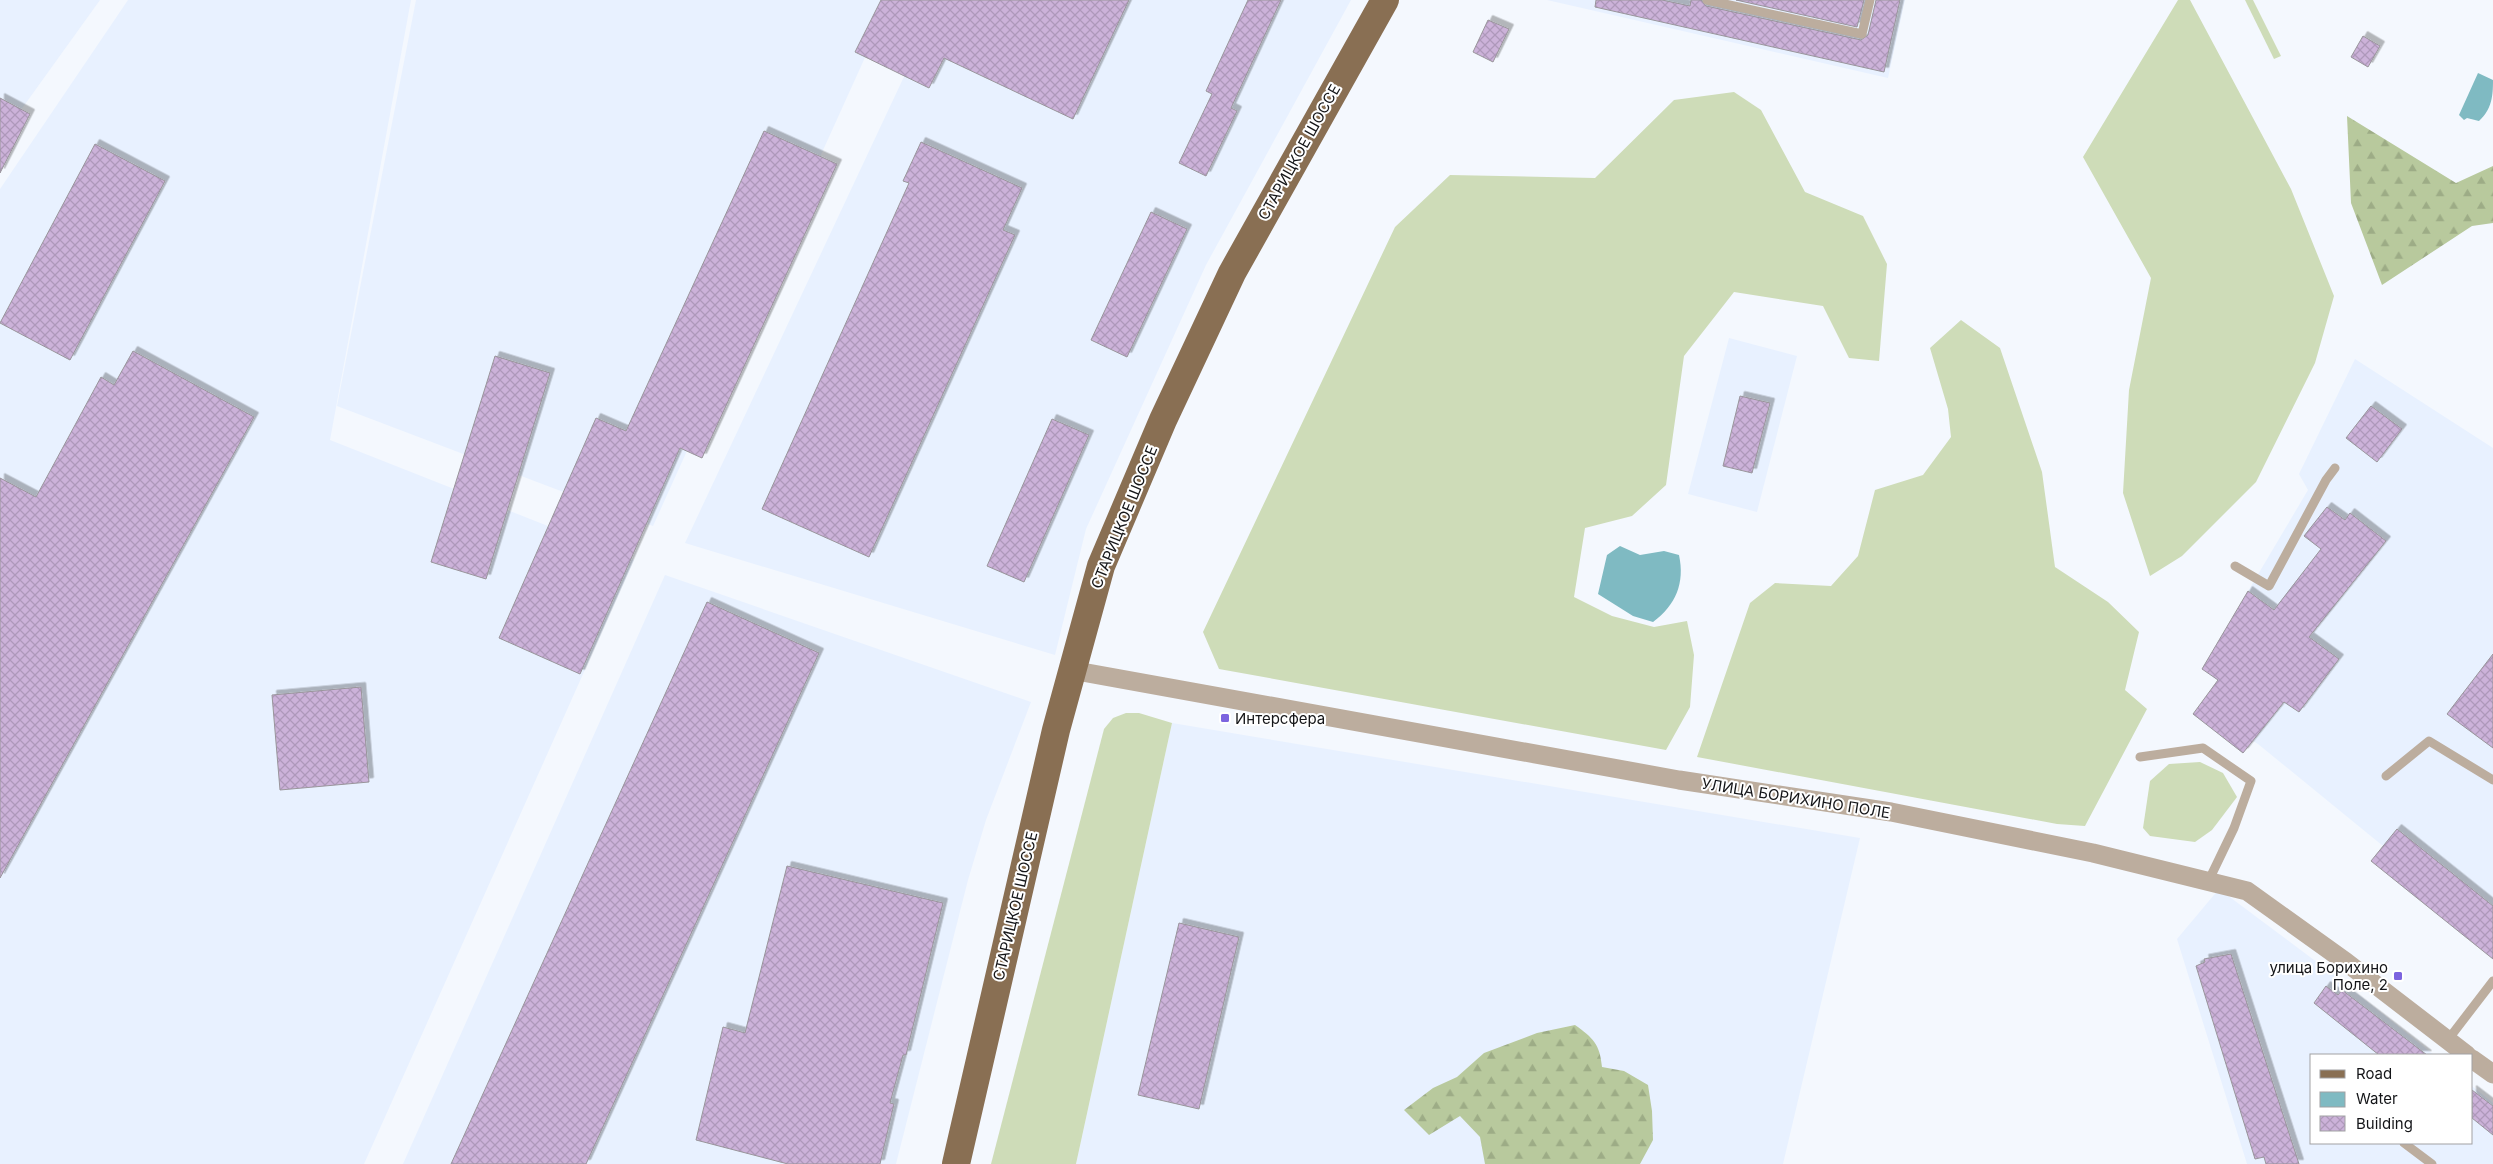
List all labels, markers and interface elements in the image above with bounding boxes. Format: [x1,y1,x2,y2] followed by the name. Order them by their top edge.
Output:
[1254,81,1344,223] street label: СТАРИЦКОЕ ШОССЕ
[1087,443,1161,591] street label: СТАРИЦКОЕ ШОССЕ
[1235,709,1325,728] place label: Интерсфера
[1219,712,1231,724] marker: Интерсфера
[1700,774,1892,822] street label: УЛИЦА БОРИХИНО ПОЛЕ
[989,830,1041,982] street label: СТАРИЦКОЕ ШОССЕ
[2269,958,2388,994] place label: улица Борихино Поле, 2
[2392,970,2404,982] marker: улица Борихино Поле, 2
[2310,1054,2473,1144] legend
[2356,1064,2392,1083] text: Road
[2356,1089,2398,1108] text: Water
[2356,1114,2413,1133] text: Building

